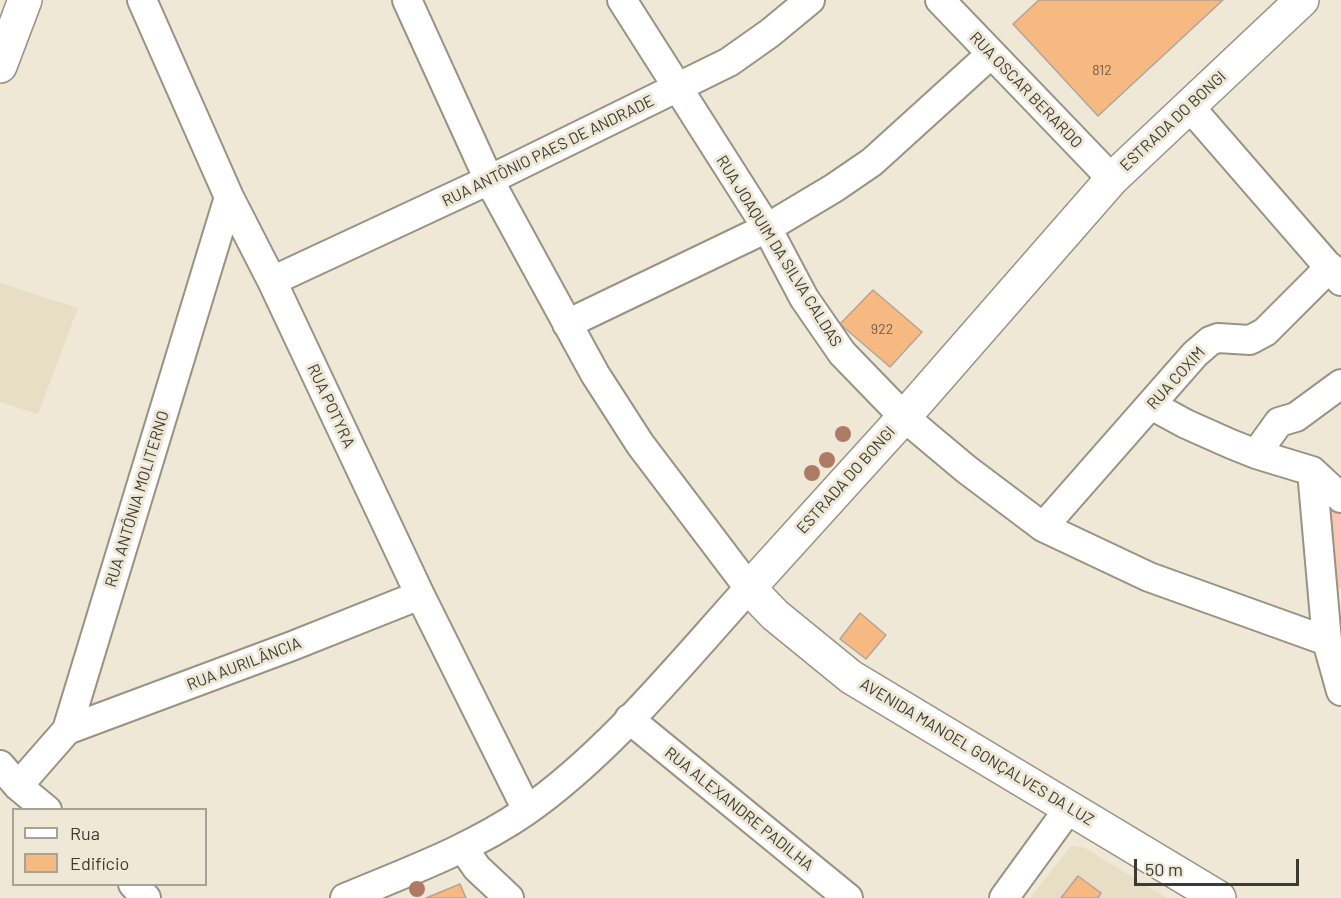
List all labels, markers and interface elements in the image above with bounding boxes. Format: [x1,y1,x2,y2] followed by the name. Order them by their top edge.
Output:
[966,28,1086,152] street label: RUA OSCAR BERARDO
[1092,62,1112,78] house number: 812
[1116,67,1230,175] street label: ESTRADA DO BONGI
[439,91,657,211] street label: RUA ANTÔNIO PAES DE ANDRADE
[712,152,846,350] street label: RUA JOAQUIM DA SILVA CALDAS
[871,321,893,337] house number: 922
[1143,343,1209,413] street label: RUA COXIM
[303,361,359,451] street label: RUA POTYRA
[101,408,173,590] street label: RUA ANTÔNIA MOLITERNO
[793,422,899,538] street label: ESTRADA DO BONGI
[184,633,304,695] street label: RUA AURILÂNCIA
[856,674,1098,830] street label: AVENIDA MANOEL GONÇALVES DA LUZ
[661,743,817,875] street label: RUA ALEXANDRE PADILHA
[12,808,207,886] legend
[70,822,100,844] text: Rua
[1137,847,1302,885] scale bar
[70,852,129,874] text: Edifício
[1145,858,1183,880] text: 50 m

